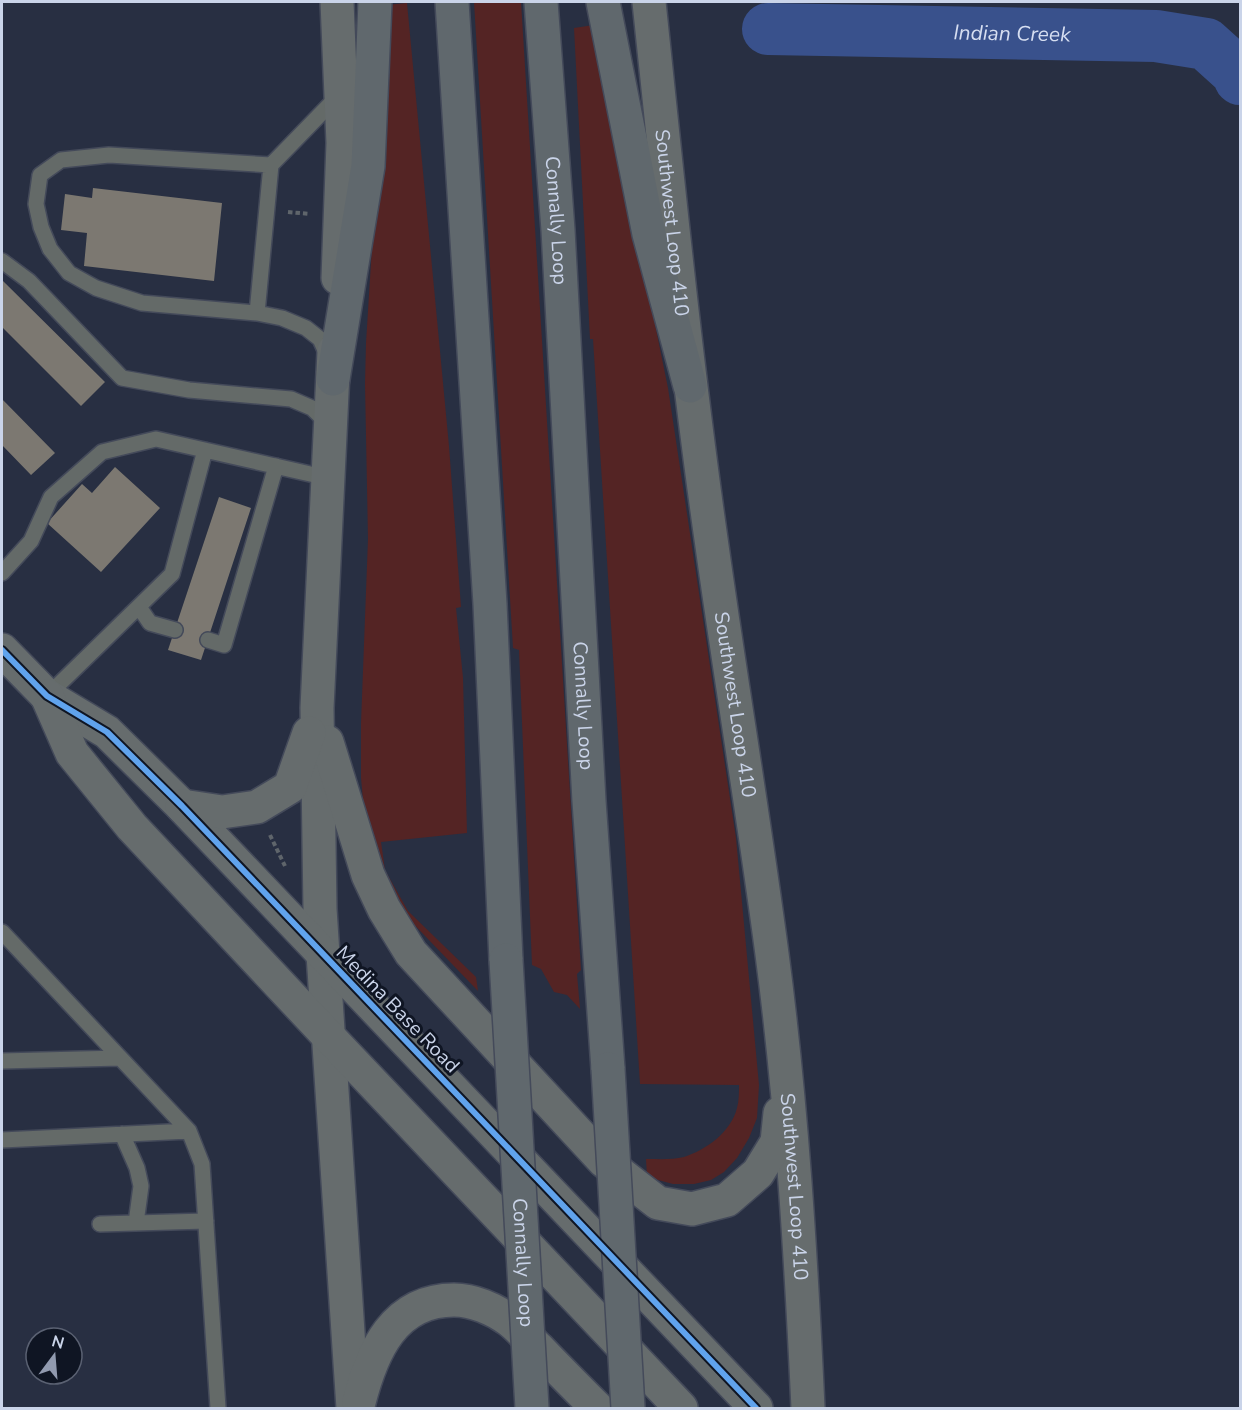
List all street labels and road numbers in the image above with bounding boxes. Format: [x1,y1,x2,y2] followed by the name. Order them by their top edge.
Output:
[648,128,696,318] street label: Southwest Loop 410
[539,155,574,286] street label: Connally Loop
[708,610,762,800] street label: Southwest Loop 410
[566,641,600,771] street label: Connally Loop
[330,940,465,1079] street label: Medina Base Road
[774,1092,814,1281] street label: Southwest Loop 410
[506,1197,540,1328] street label: Connally Loop

